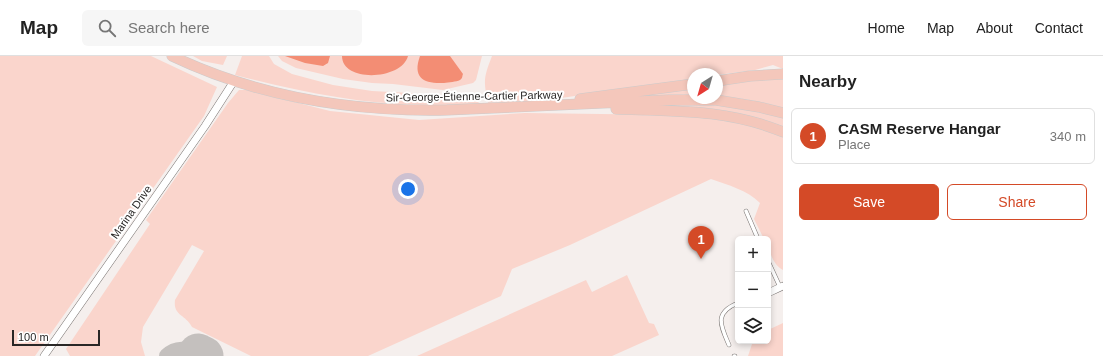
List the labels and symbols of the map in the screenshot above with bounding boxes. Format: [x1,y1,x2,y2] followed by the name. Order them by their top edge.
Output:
[687,68,723,104] north arrow
[386,88,563,104] street label: Sir-George-Étienne-Cartier Parkway
[398,179,418,199] your location
[108,183,154,241] street label: Marina Drive
[688,226,714,259] pin: 1
[12,328,100,347] scale bar

